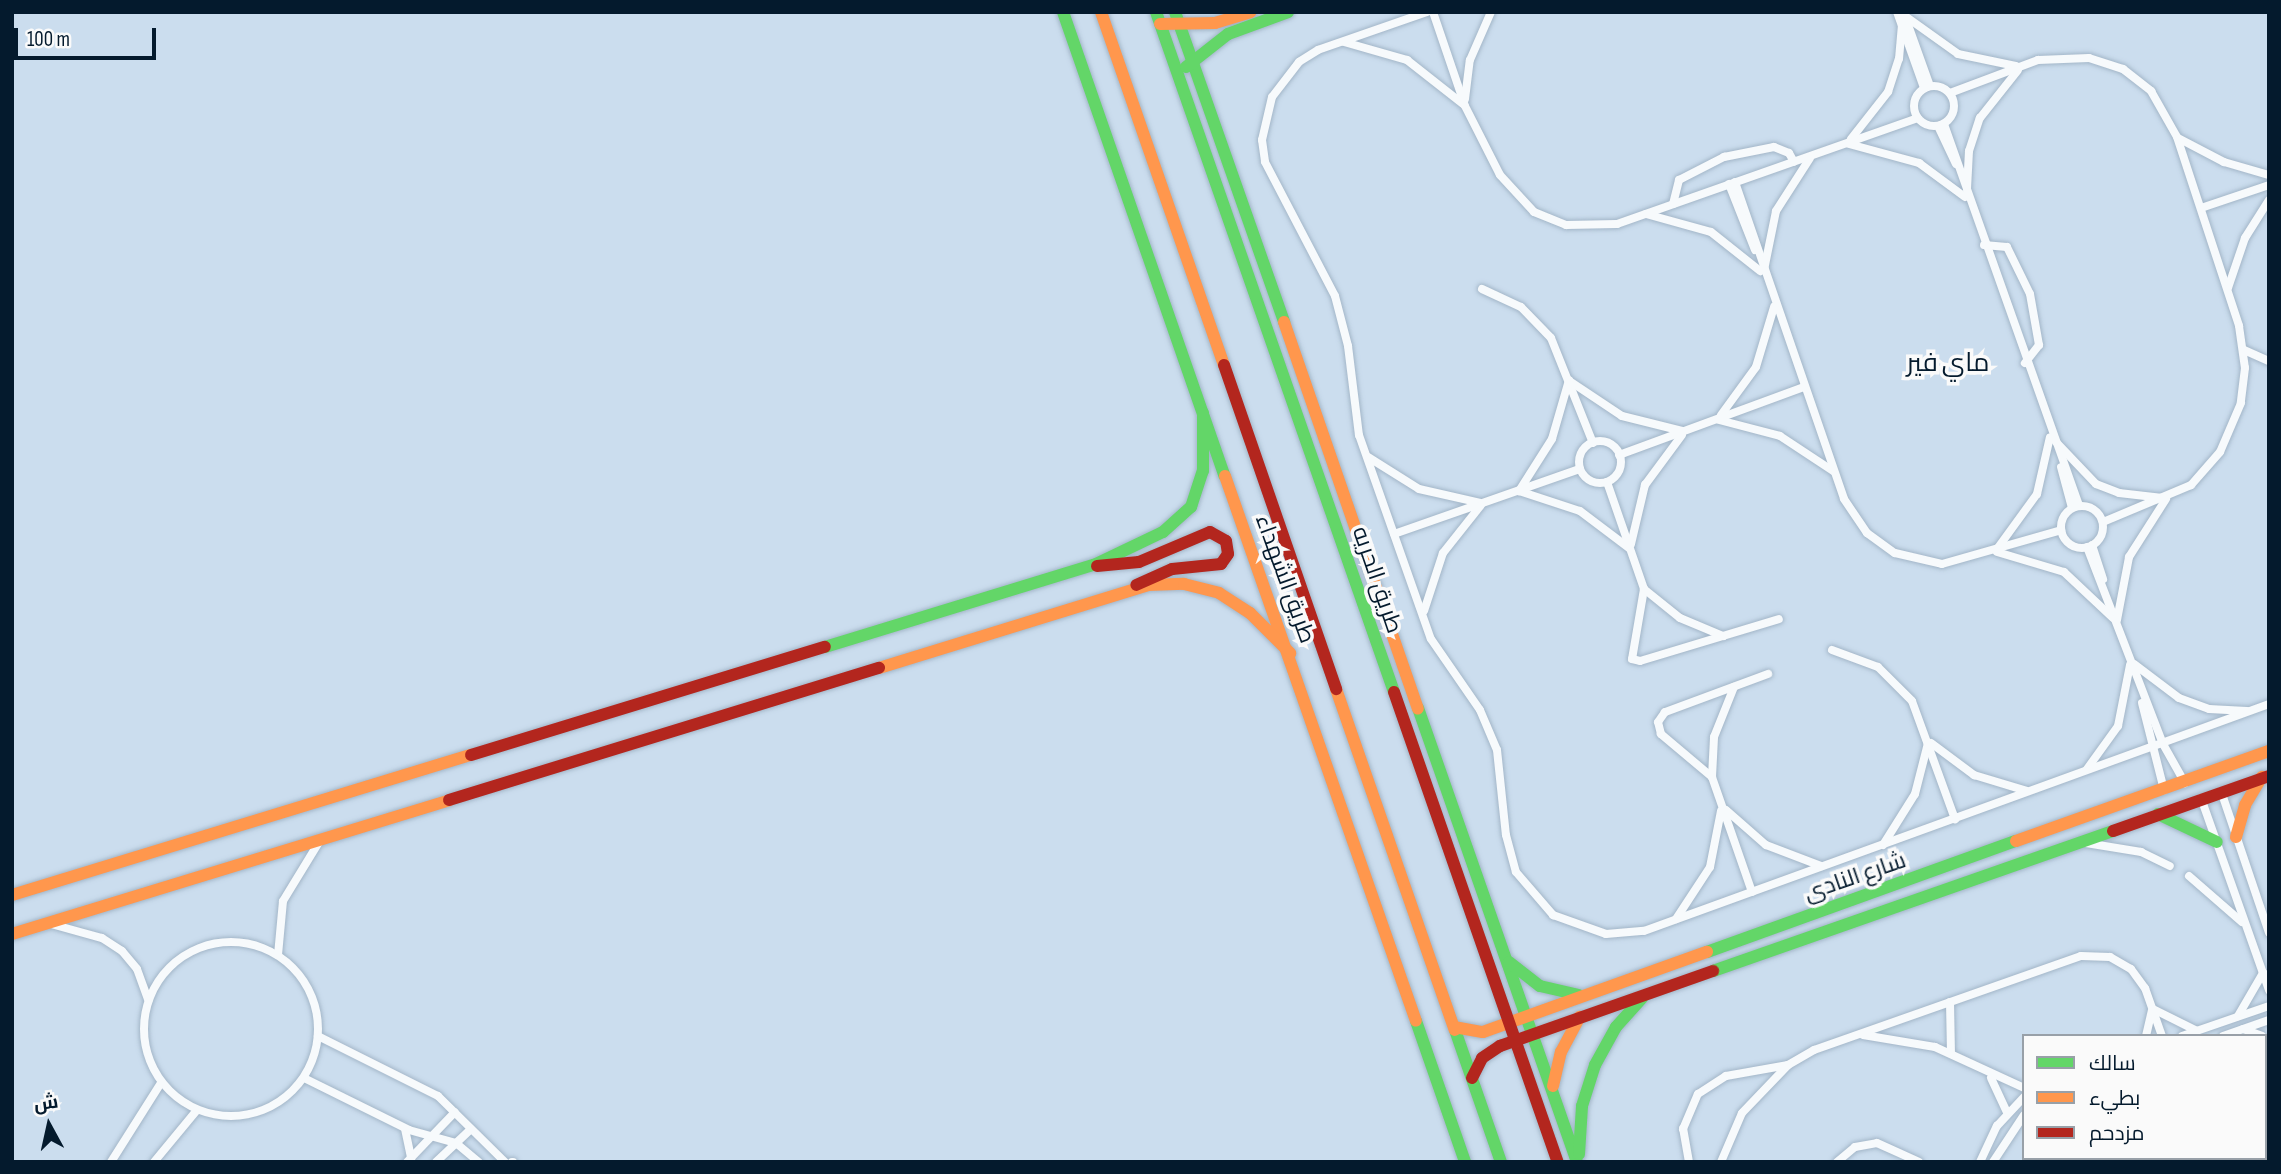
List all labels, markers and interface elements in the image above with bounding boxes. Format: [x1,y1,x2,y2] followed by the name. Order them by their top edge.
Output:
[18,14,159,58] scale bar
[27,27,70,52] text: 100 m
[1906,348,1990,380] district label: ماي فير
[1249,511,1321,647] street label: طريق الشهداء
[1346,523,1408,637] street label: طريق الحريه
[1800,847,1910,907] street label: شارع النادى
[2022,1034,2267,1160] legend
[2089,1051,2136,1076] text: سالك
[2089,1086,2140,1111] text: بطيء
[14,1090,84,1160] north arrow
[32,1091,60,1117] text: ش
[2089,1121,2144,1146] text: مزدحم

